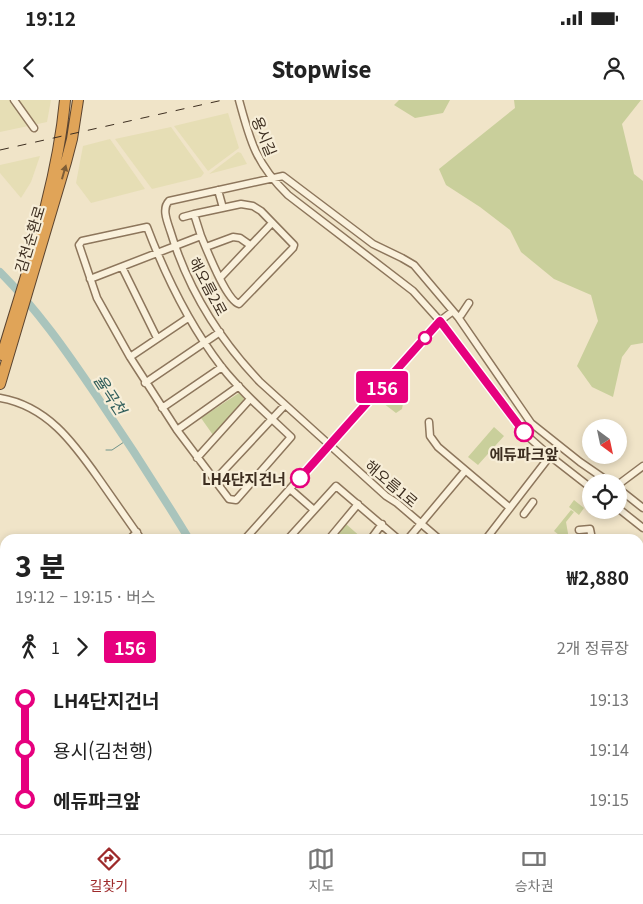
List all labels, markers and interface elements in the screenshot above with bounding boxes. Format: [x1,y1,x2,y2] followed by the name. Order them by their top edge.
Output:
[25,4,76,31] text: 19:12
[271,52,372,84] text: Stopwise
[15,54,43,82] icon: back
[600,54,628,82] icon: person
[248,113,282,159] street label: 용시길
[60,165,68,180] one-way arrow
[9,203,49,275] street label: 김천순환로
[185,253,233,319] street label: 해오름2로
[418,331,432,345] unlabelled marker
[89,369,134,421] water label: 율곡천
[353,371,411,403] line badge: 156
[366,374,398,400] text: 156
[582,419,628,464] north arrow
[582,419,627,519] map controls
[514,422,534,442] marker: 에듀파크앞
[489,443,559,464] place label: 에듀파크앞
[361,455,423,511] street label: 해오름1로
[202,468,286,489] place label: LH4단지건너
[290,468,310,488] marker: LH4단지건너
[582,474,627,519] button: locate
[15,545,65,585] text: 3 분
[567,563,629,590] text: ₩2,880
[15,584,155,608] text: 19:12 – 19:15 · 버스
[15,633,43,661] icon: walk
[68,633,96,661] icon: forward
[114,634,146,660] text: 156
[51,635,60,659] text: 1
[557,635,629,659] text: 2개 정류장
[53,686,160,713] text: LH4단지건너
[589,687,629,711] text: 19:13
[53,736,153,763] text: 용시(김천행)
[589,737,629,761] text: 19:14
[53,786,140,813] text: 에듀파크앞
[589,787,629,811] text: 19:15
[90,845,128,895] tab: 길찾기
[307,845,335,895] tab: 지도
[515,845,553,895] tab: 승차권

